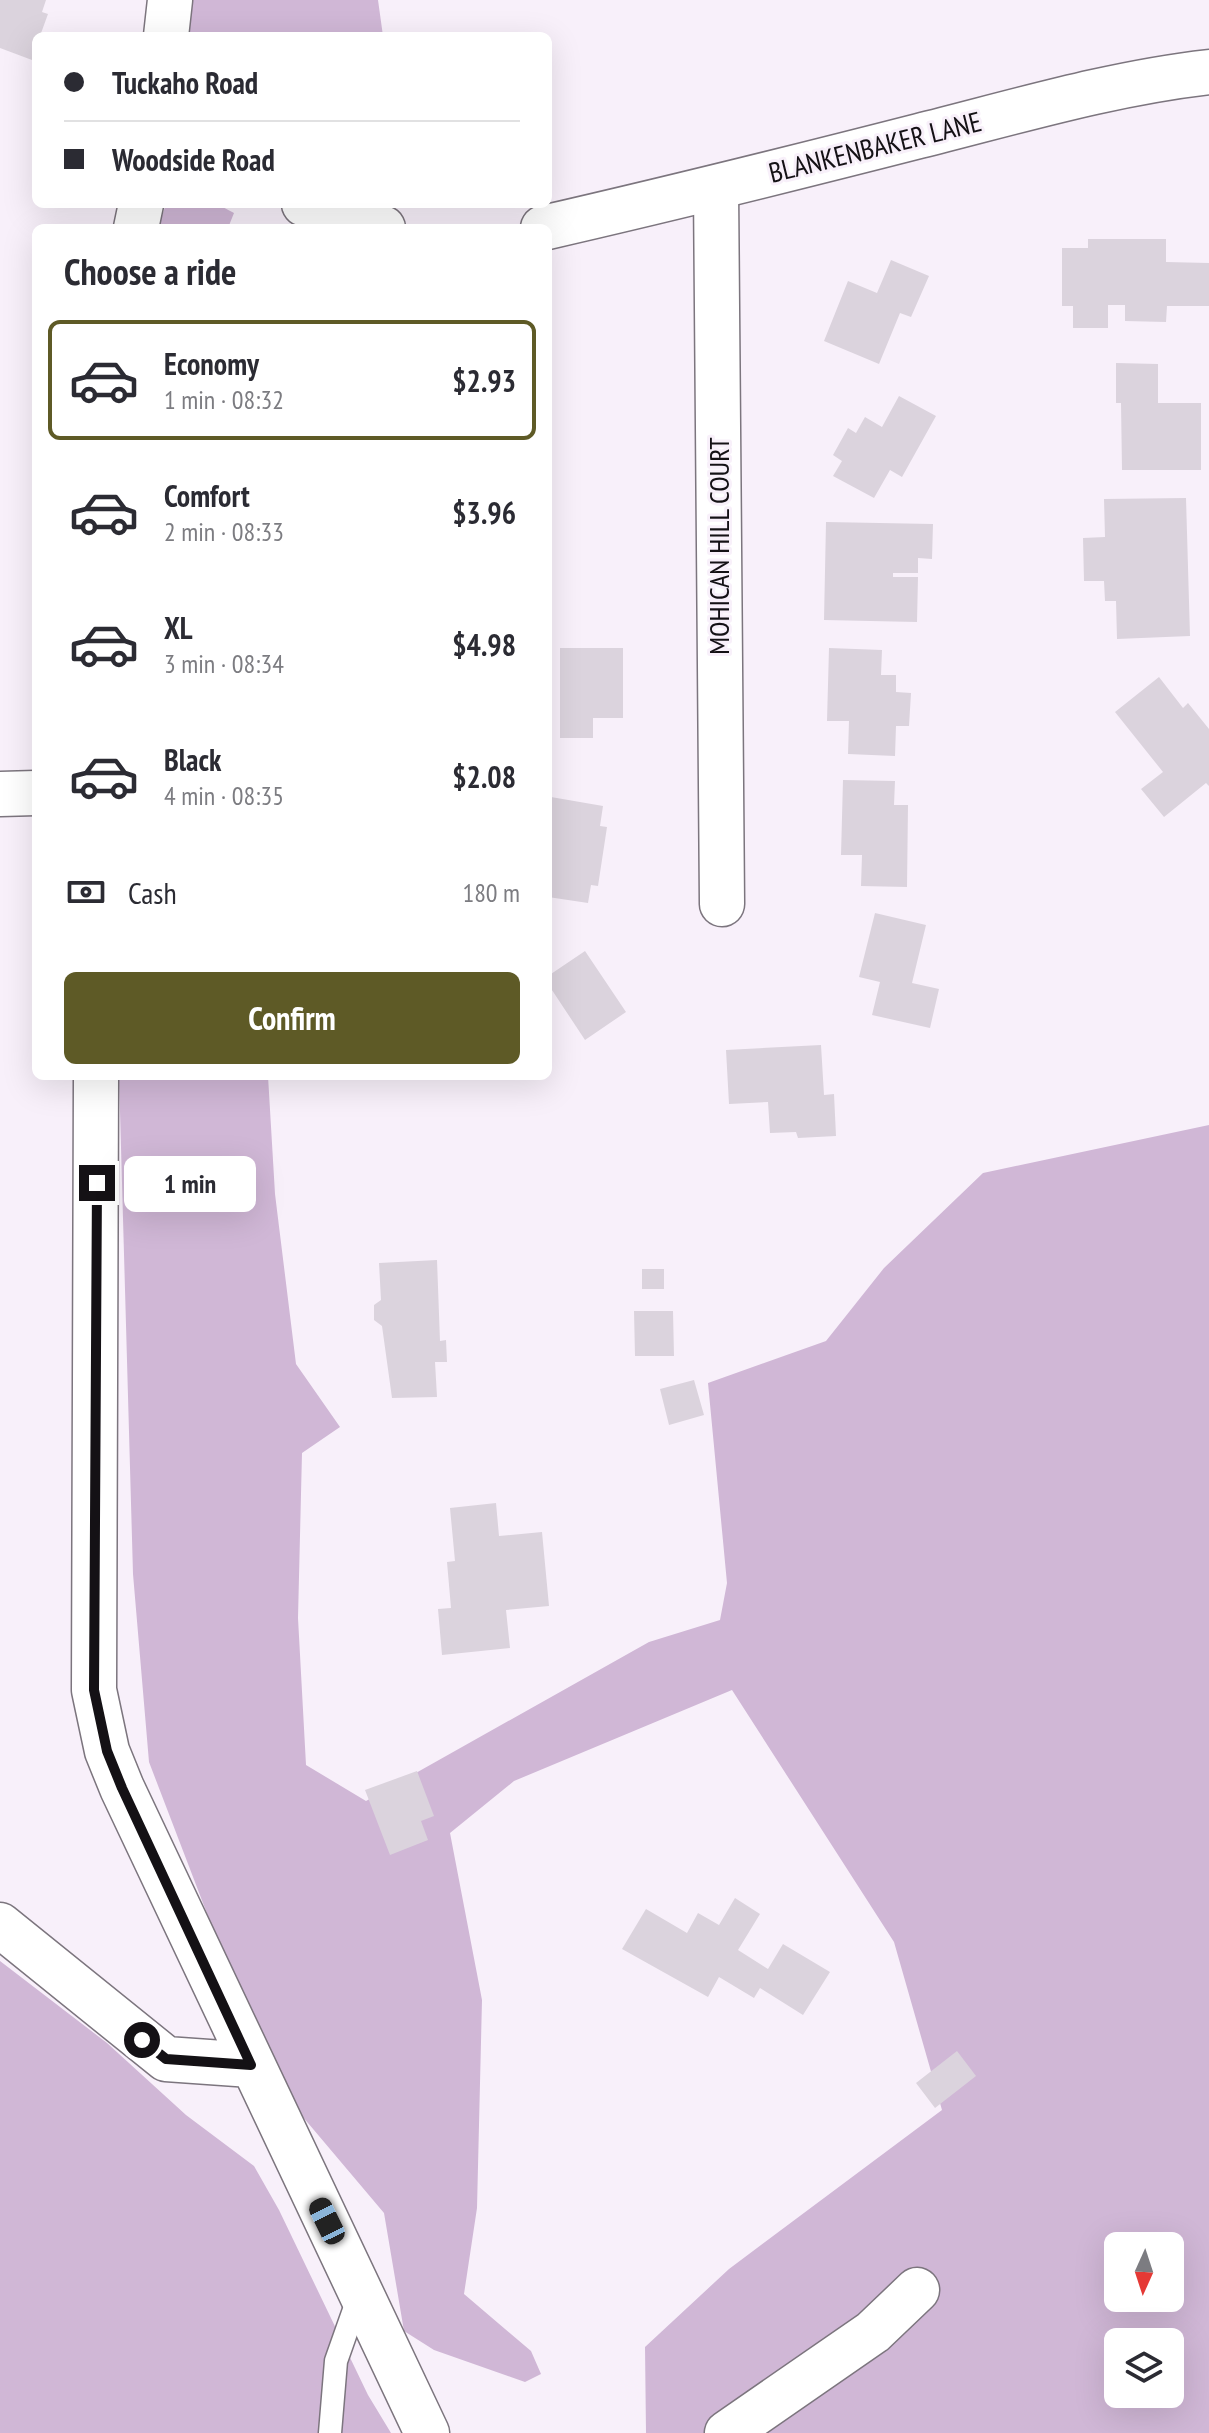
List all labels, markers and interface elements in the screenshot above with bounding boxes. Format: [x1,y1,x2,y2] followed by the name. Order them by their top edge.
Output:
[112,63,258,102] text: Tuckaho Road
[765,102,985,191] street label: BLANKENBAKER LANE
[112,140,275,179] text: Woodside Road
[64,248,236,295] text: Choose a ride
[68,344,140,416] icon: car
[164,344,259,383] text: Economy
[452,361,516,400] text: $2.93
[164,383,284,416] text: 1 min · 08:32
[700,437,737,655] street label: MOHICAN HILL COURT
[68,476,140,548] icon: car
[164,476,250,515] text: Comfort
[452,493,516,532] text: $3.96
[164,515,284,548] text: 2 min · 08:33
[68,608,140,680] icon: car
[164,608,193,647] text: XL
[452,625,516,664] text: $4.98
[164,647,284,680] text: 3 min · 08:34
[68,740,140,812] icon: car
[164,740,221,779] text: Black
[452,757,516,796] text: $2.08
[164,779,284,812] text: 4 min · 08:35
[64,870,108,914] icon: cash
[128,873,177,912] text: Cash
[462,876,520,909] text: 180 m
[64,972,520,1064] button: Confirm
[125,1155,257,1211] callout: 1 min
[79,1165,115,1201] route end
[164,1167,216,1200] text: 1 min
[124,2022,160,2058] route start
[306,2194,348,2248] car
[1104,2232,1184,2312] north arrow
[1104,2232,1184,2408] map controls
[1104,2328,1184,2408] button: layers

